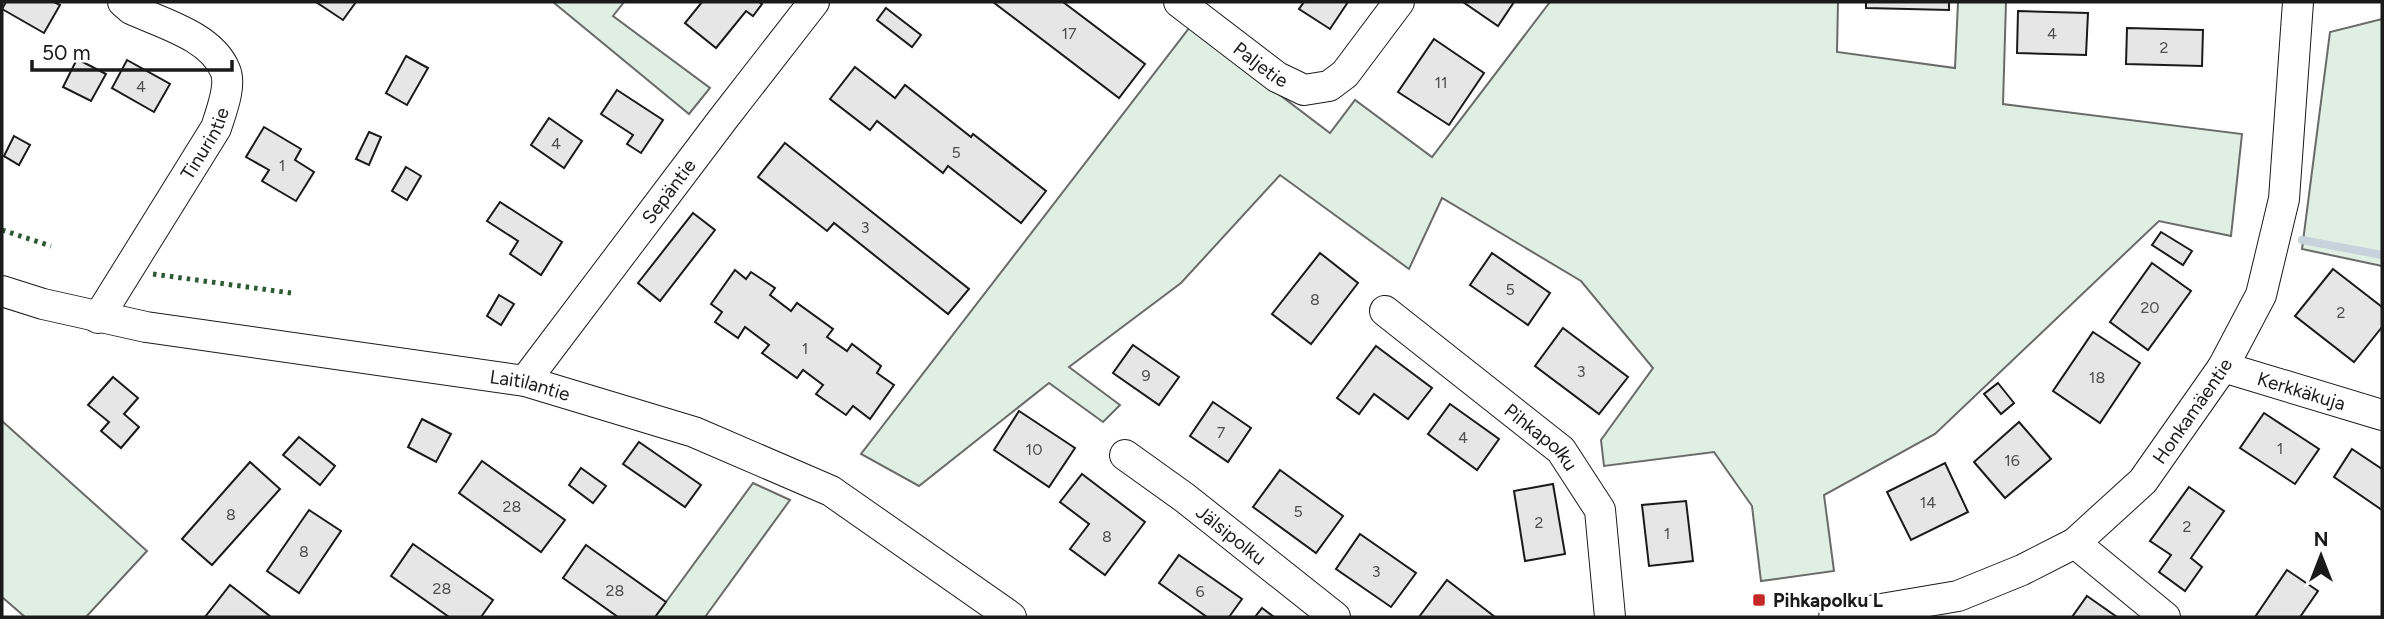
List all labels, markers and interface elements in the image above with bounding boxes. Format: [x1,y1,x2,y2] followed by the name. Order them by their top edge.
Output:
[1061,24,1077,43] house number: 17
[2047,24,2057,43] house number: 4
[32,28,231,72] scale bar
[1229,37,1291,92] street label: Paljetie
[2160,38,2168,57] house number: 2
[42,40,91,65] text: 50 m
[1434,73,1448,92] house number: 11
[136,77,146,96] house number: 4
[176,105,234,184] street label: Tinurintie
[551,134,561,153] house number: 4
[951,143,961,162] house number: 5
[637,154,701,228] street label: Sepäntie
[279,156,285,175] house number: 1
[861,218,869,237] house number: 3
[1505,280,1515,299] house number: 5
[1310,290,1320,309] house number: 8
[2140,298,2160,317] house number: 20
[2337,303,2345,322] house number: 2
[802,339,808,358] house number: 1
[2148,355,2237,468] street label: Honkamäentie
[1577,362,1585,381] house number: 3
[488,365,573,406] street label: Laitilantie
[1141,366,1151,385] house number: 9
[2254,367,2348,415] street label: Kerkkäkuja
[2089,368,2105,387] house number: 18
[1500,399,1582,475] street label: Pihkapolku
[1217,423,1226,442] house number: 7
[1458,428,1468,447] house number: 4
[2277,439,2283,458] house number: 1
[1026,440,1042,459] house number: 10
[2004,451,2020,470] house number: 16
[1920,493,1936,512] house number: 14
[503,497,521,516] house number: 28
[1191,500,1271,570] street label: Jälsipolku
[1293,502,1303,521] house number: 5
[226,505,236,524] house number: 8
[1535,513,1543,532] house number: 2
[2183,517,2191,536] house number: 2
[2286,521,2356,591] north arrow
[1664,524,1670,543] house number: 1
[1102,527,1112,546] house number: 8
[2314,528,2328,551] text: N
[299,542,309,561] house number: 8
[1372,562,1380,581] house number: 3
[433,579,451,598] house number: 28
[606,581,624,600] house number: 28
[1195,582,1205,601] house number: 6
[1773,589,1883,612] place label: Pihkapolku L
[1751,592,1767,608] marker: Pihkapolku L

